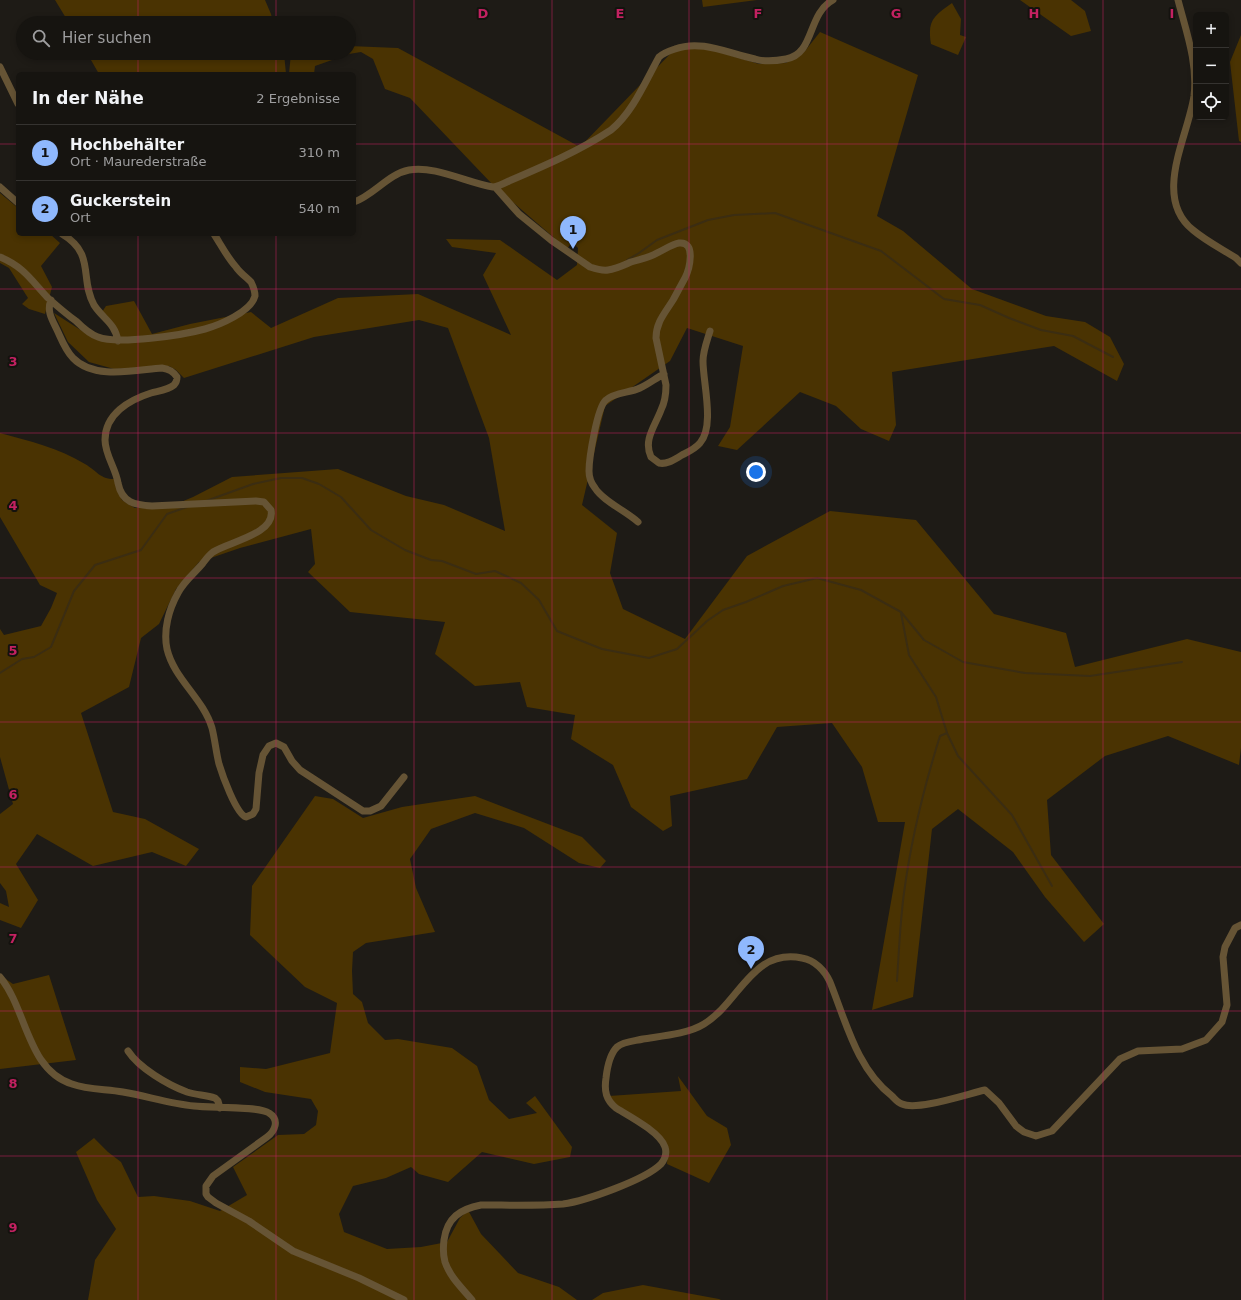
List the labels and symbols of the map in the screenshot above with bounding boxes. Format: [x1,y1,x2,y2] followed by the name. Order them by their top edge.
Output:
[478,6,489,21] text: D
[616,6,624,21] text: E
[754,6,762,21] text: F
[891,6,901,21] text: G
[1029,6,1039,21] text: H
[1170,6,1174,21] text: I
[560,216,586,249] pin: 1
[8,354,18,369] text: 3
[746,462,766,482] your location
[8,498,18,513] text: 4
[8,643,18,658] text: 5
[8,787,18,802] text: 6
[8,931,18,946] text: 7
[738,936,764,969] pin: 2
[8,1076,18,1091] text: 8
[8,1220,18,1235] text: 9

